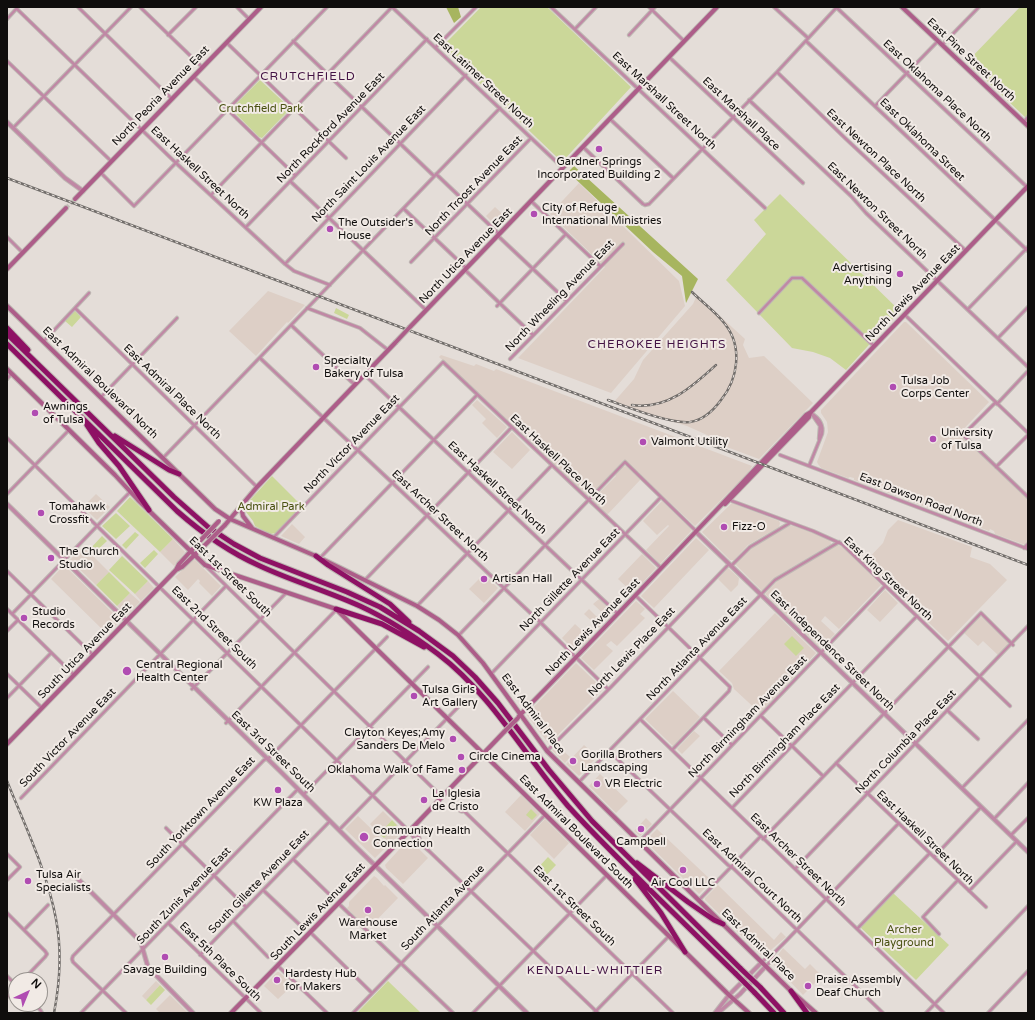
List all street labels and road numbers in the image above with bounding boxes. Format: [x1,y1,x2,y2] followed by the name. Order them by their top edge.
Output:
[924,16,1018,104] street label: East Pine Street North
[430,31,536,131] street label: East Latimer Street North
[880,37,994,145] street label: East Oklahoma Place North
[110,43,212,149] street label: North Peoria Avenue East
[609,49,719,153] street label: East Marshall Street North
[275,70,387,186] street label: North Rockford Avenue East
[699,75,783,153] street label: East Marshall Place
[877,96,967,184] street label: East Oklahoma Street
[309,103,429,225] street label: North Saint Louis Avenue East
[824,106,928,206] street label: East Newton Place North
[148,124,252,222] street label: East Haskell Street North
[423,133,525,239] street label: North Troost Avenue East
[824,160,930,262] street label: East Newton Street North
[417,205,515,307] street label: North Utica Avenue East
[503,237,617,355] street label: North Wheeling Avenue East
[863,242,963,344] street label: North Lewis Avenue East
[40,324,160,442] street label: East Admiral Boulevard North
[120,342,224,442] street label: East Admiral Place North
[301,392,403,496] street label: North Victor Avenue East
[507,412,609,508] street label: East Haskell Place North
[445,439,549,537] street label: East Haskell Street North
[389,467,491,565] street label: East Archer Street North
[858,470,984,530] street label: East Dawson Road North
[517,526,623,634] street label: North Gillette Avenue East
[186,534,274,620] street label: East 1st Street South
[841,534,935,624] street label: East King Street North
[543,576,643,678] street label: North Lewis Avenue East
[168,584,260,672] street label: East 2nd Street South
[767,588,897,714] street label: East Independence Street North
[644,594,750,704] street label: North Atlanta Avenue East
[36,600,134,702] street label: South Utica Avenue East
[586,605,678,699] street label: North Lewis Place East
[686,653,810,781] street label: North Birmingham Avenue East
[498,671,568,757] street label: East Admiral Place
[727,681,843,801] street label: North Birmingham Place East
[17,686,119,790] street label: South Victor Avenue East
[853,687,959,797] street label: North Columbia Place East
[228,709,318,795] street label: East 3rd Street South
[144,754,258,872] street label: South Yorktown Avenue East
[516,772,636,892] street label: East Admiral Boulevard South
[874,788,976,888] street label: East Haskell Street North
[747,811,849,909] street label: East Archer Street North
[699,826,805,926] street label: East Admiral Court North
[206,827,312,937] street label: South Gillette Avenue East
[134,845,234,947] street label: South Zunis Avenue East
[268,860,368,964] street label: South Lewis Avenue East
[399,862,487,954] street label: South Atlanta Avenue
[530,863,618,949] street label: East 1st Street South
[718,906,798,984] street label: East Admiral Place
[176,920,264,1004] street label: East 5th Place South

